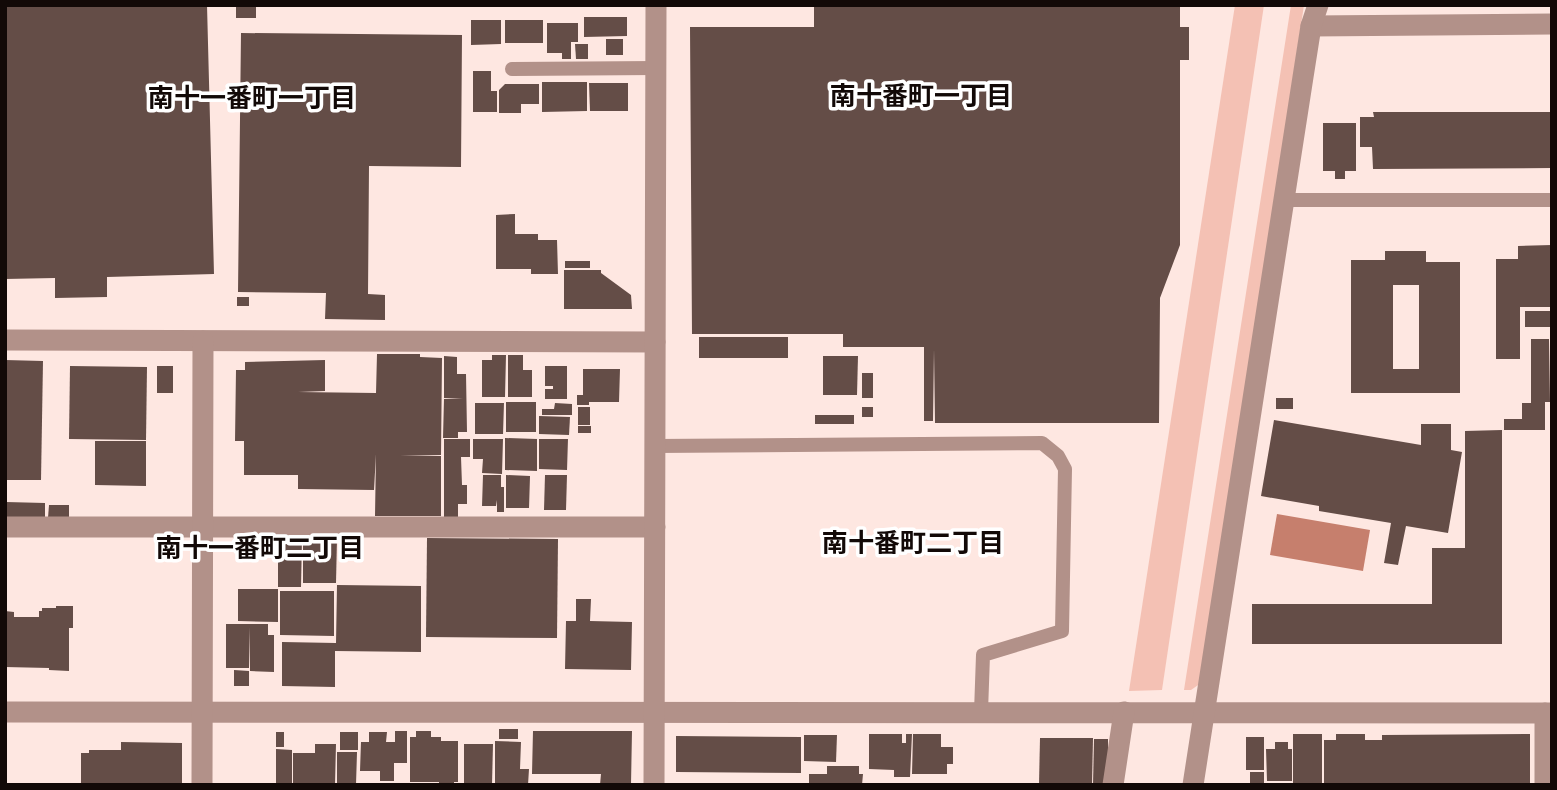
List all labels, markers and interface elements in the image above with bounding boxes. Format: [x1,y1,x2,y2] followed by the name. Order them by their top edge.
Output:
[830,78,1012,114] district label: 南十番町一丁目
[148,80,356,116] district label: 南十一番町一丁目
[822,525,1004,561] district label: 南十番町二丁目
[156,530,364,566] district label: 南十一番町二丁目

